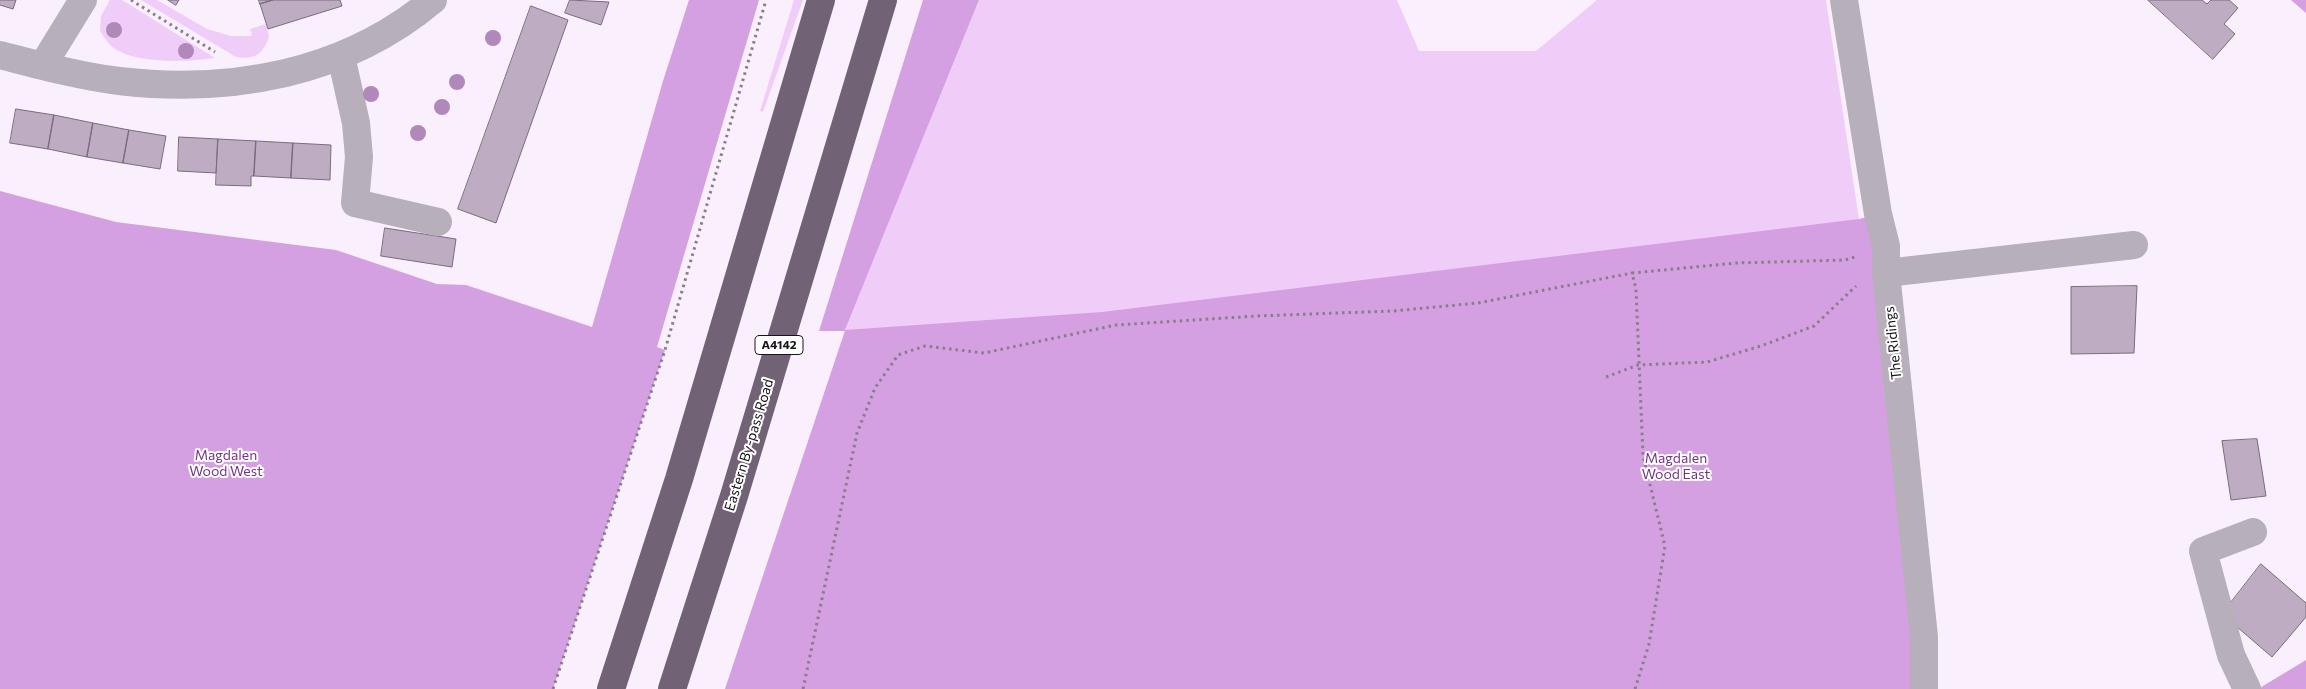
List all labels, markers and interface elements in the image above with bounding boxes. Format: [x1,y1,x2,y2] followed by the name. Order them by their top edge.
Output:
[1881,305,1905,381] street label: The Ridings
[755,336,803,354] road number: A4142
[721,377,777,513] street label: Eastern By-pass Road
[189,447,263,480] park label: Magdalen Wood West
[1642,450,1710,482] park label: Magdalen Wood East

